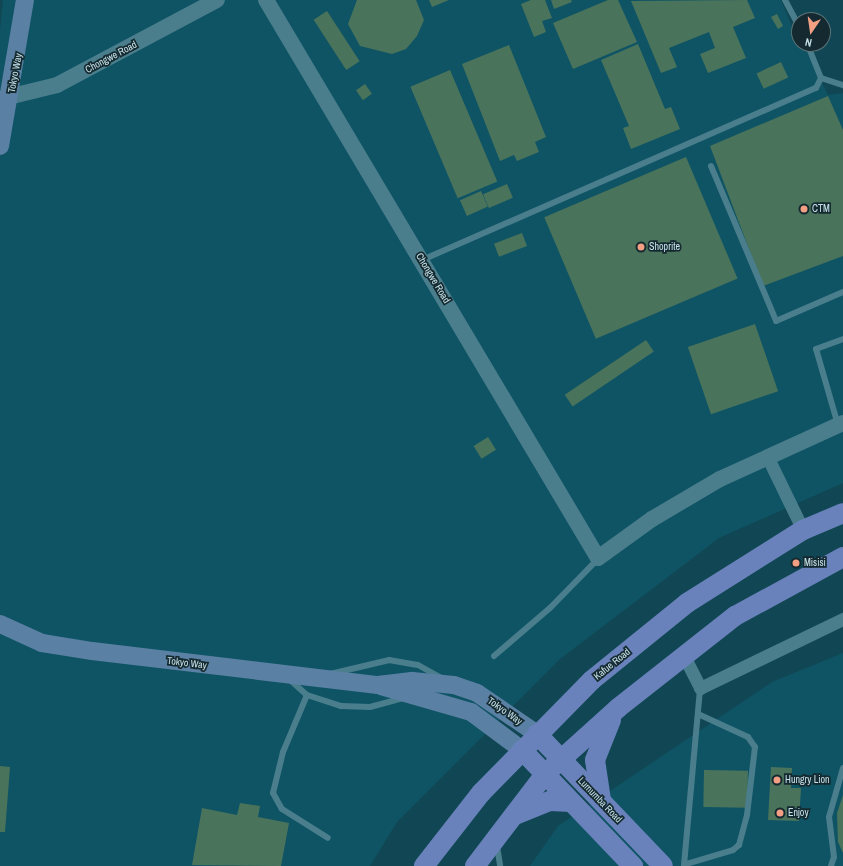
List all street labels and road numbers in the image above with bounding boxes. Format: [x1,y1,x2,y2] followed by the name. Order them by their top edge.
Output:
[83,38,139,76] street label: Chongwe Road
[5,52,25,94] street label: Tokyo Way
[413,251,453,305] street label: Chongwe Road
[591,646,633,682] street label: Kafue Road
[167,655,207,671] street label: Tokyo Way
[485,695,525,727] street label: Tokyo Way
[575,775,625,825] street label: Lumumba Road

